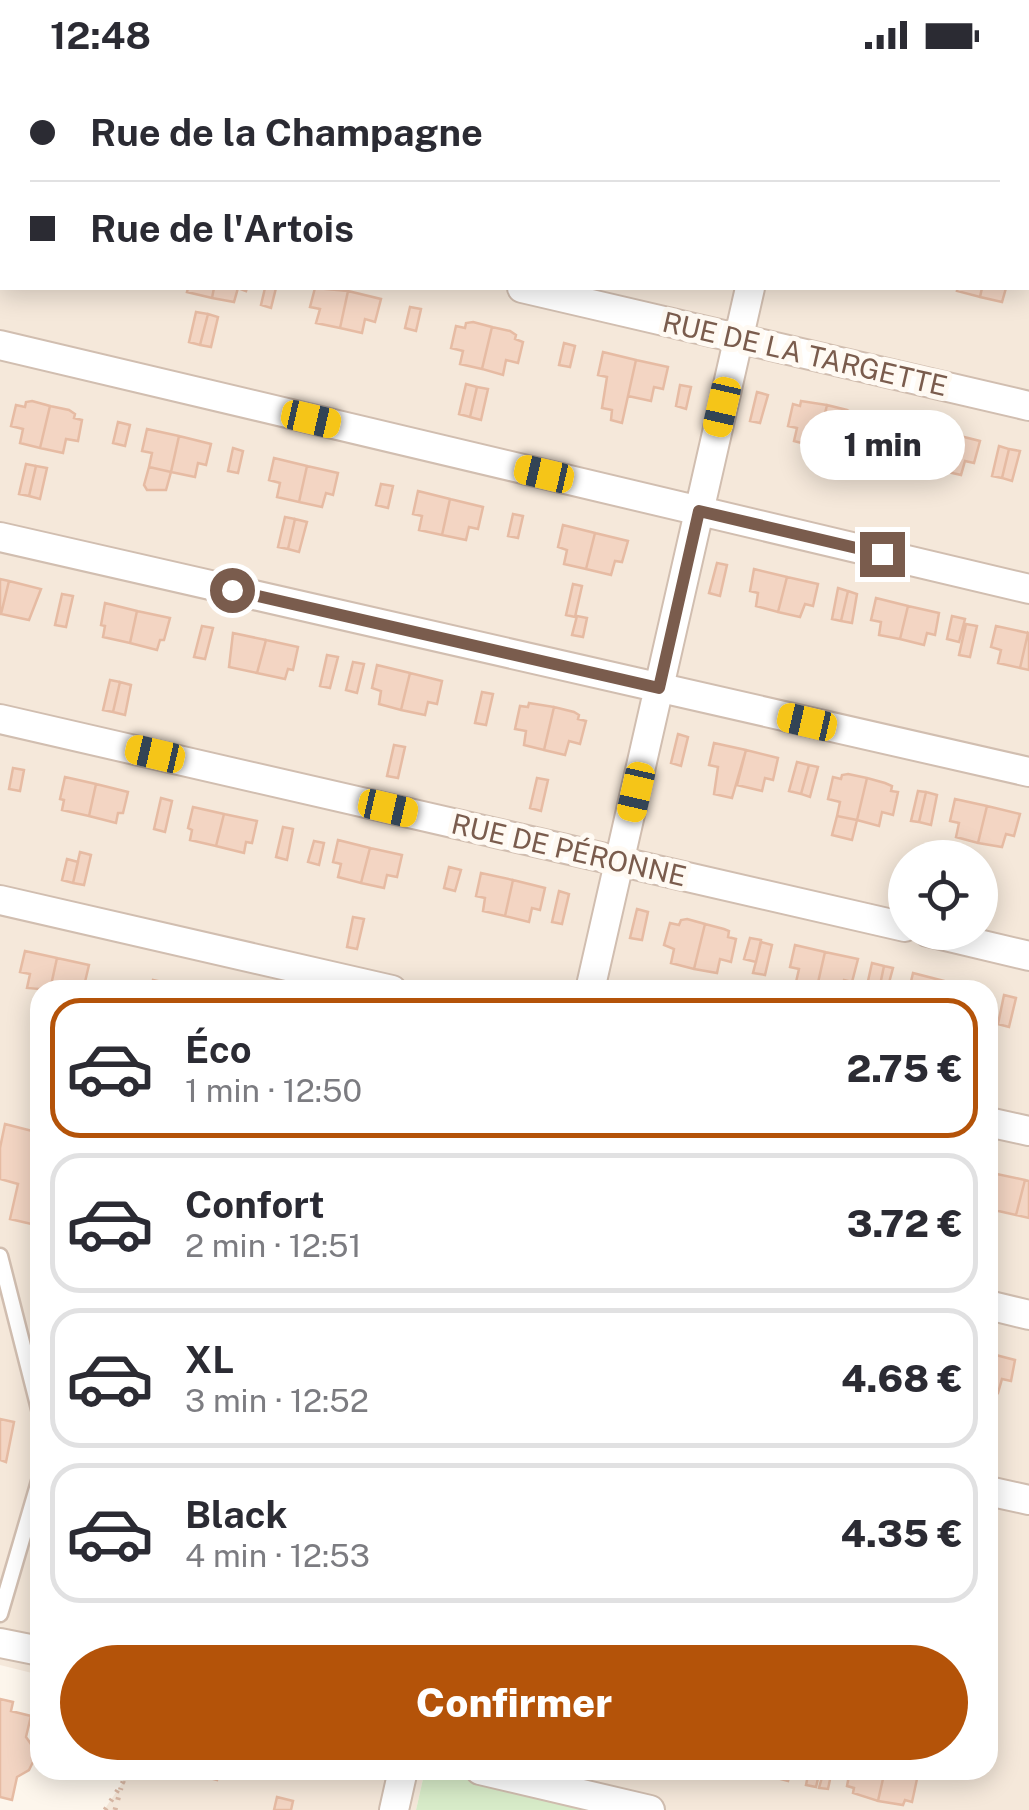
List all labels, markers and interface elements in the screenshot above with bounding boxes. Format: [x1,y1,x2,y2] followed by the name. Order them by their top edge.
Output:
[50,13,151,58] text: 12:48
[90,110,483,155] text: Rue de la Champagne
[90,206,354,251] text: Rue de l'Artois
[659,305,951,402] street label: RUE DE LA TARGETTE
[701,374,743,440] car
[278,398,344,440] car
[800,409,964,479] callout: 1 min
[843,426,922,463] text: 1 min
[511,453,577,495] car
[860,532,905,577] route end
[210,568,255,613] route start
[774,701,840,743] car
[122,733,188,775] car
[615,759,657,825] car
[355,787,421,829] car
[448,806,690,893] street label: RUE DE PÉRONNE
[888,840,998,950] map controls
[888,840,998,950] button: locate
[65,1023,155,1113] icon: car
[185,1027,252,1072] text: Éco
[846,1046,963,1091] text: 2.75 €
[185,1072,362,1109] text: 1 min · 12:50
[65,1178,155,1268] icon: car
[185,1182,325,1227] text: Confort
[847,1201,963,1246] text: 3.72 €
[185,1227,362,1264] text: 2 min · 12:51
[65,1333,155,1423] icon: car
[185,1337,234,1382] text: XL
[841,1356,963,1401] text: 4.68 €
[185,1382,369,1419] text: 3 min · 12:52
[65,1488,155,1578] icon: car
[185,1492,288,1537] text: Black
[841,1511,963,1556] text: 4.35 €
[185,1537,370,1574] text: 4 min · 12:53
[60,1645,968,1760] button: Confirmer

